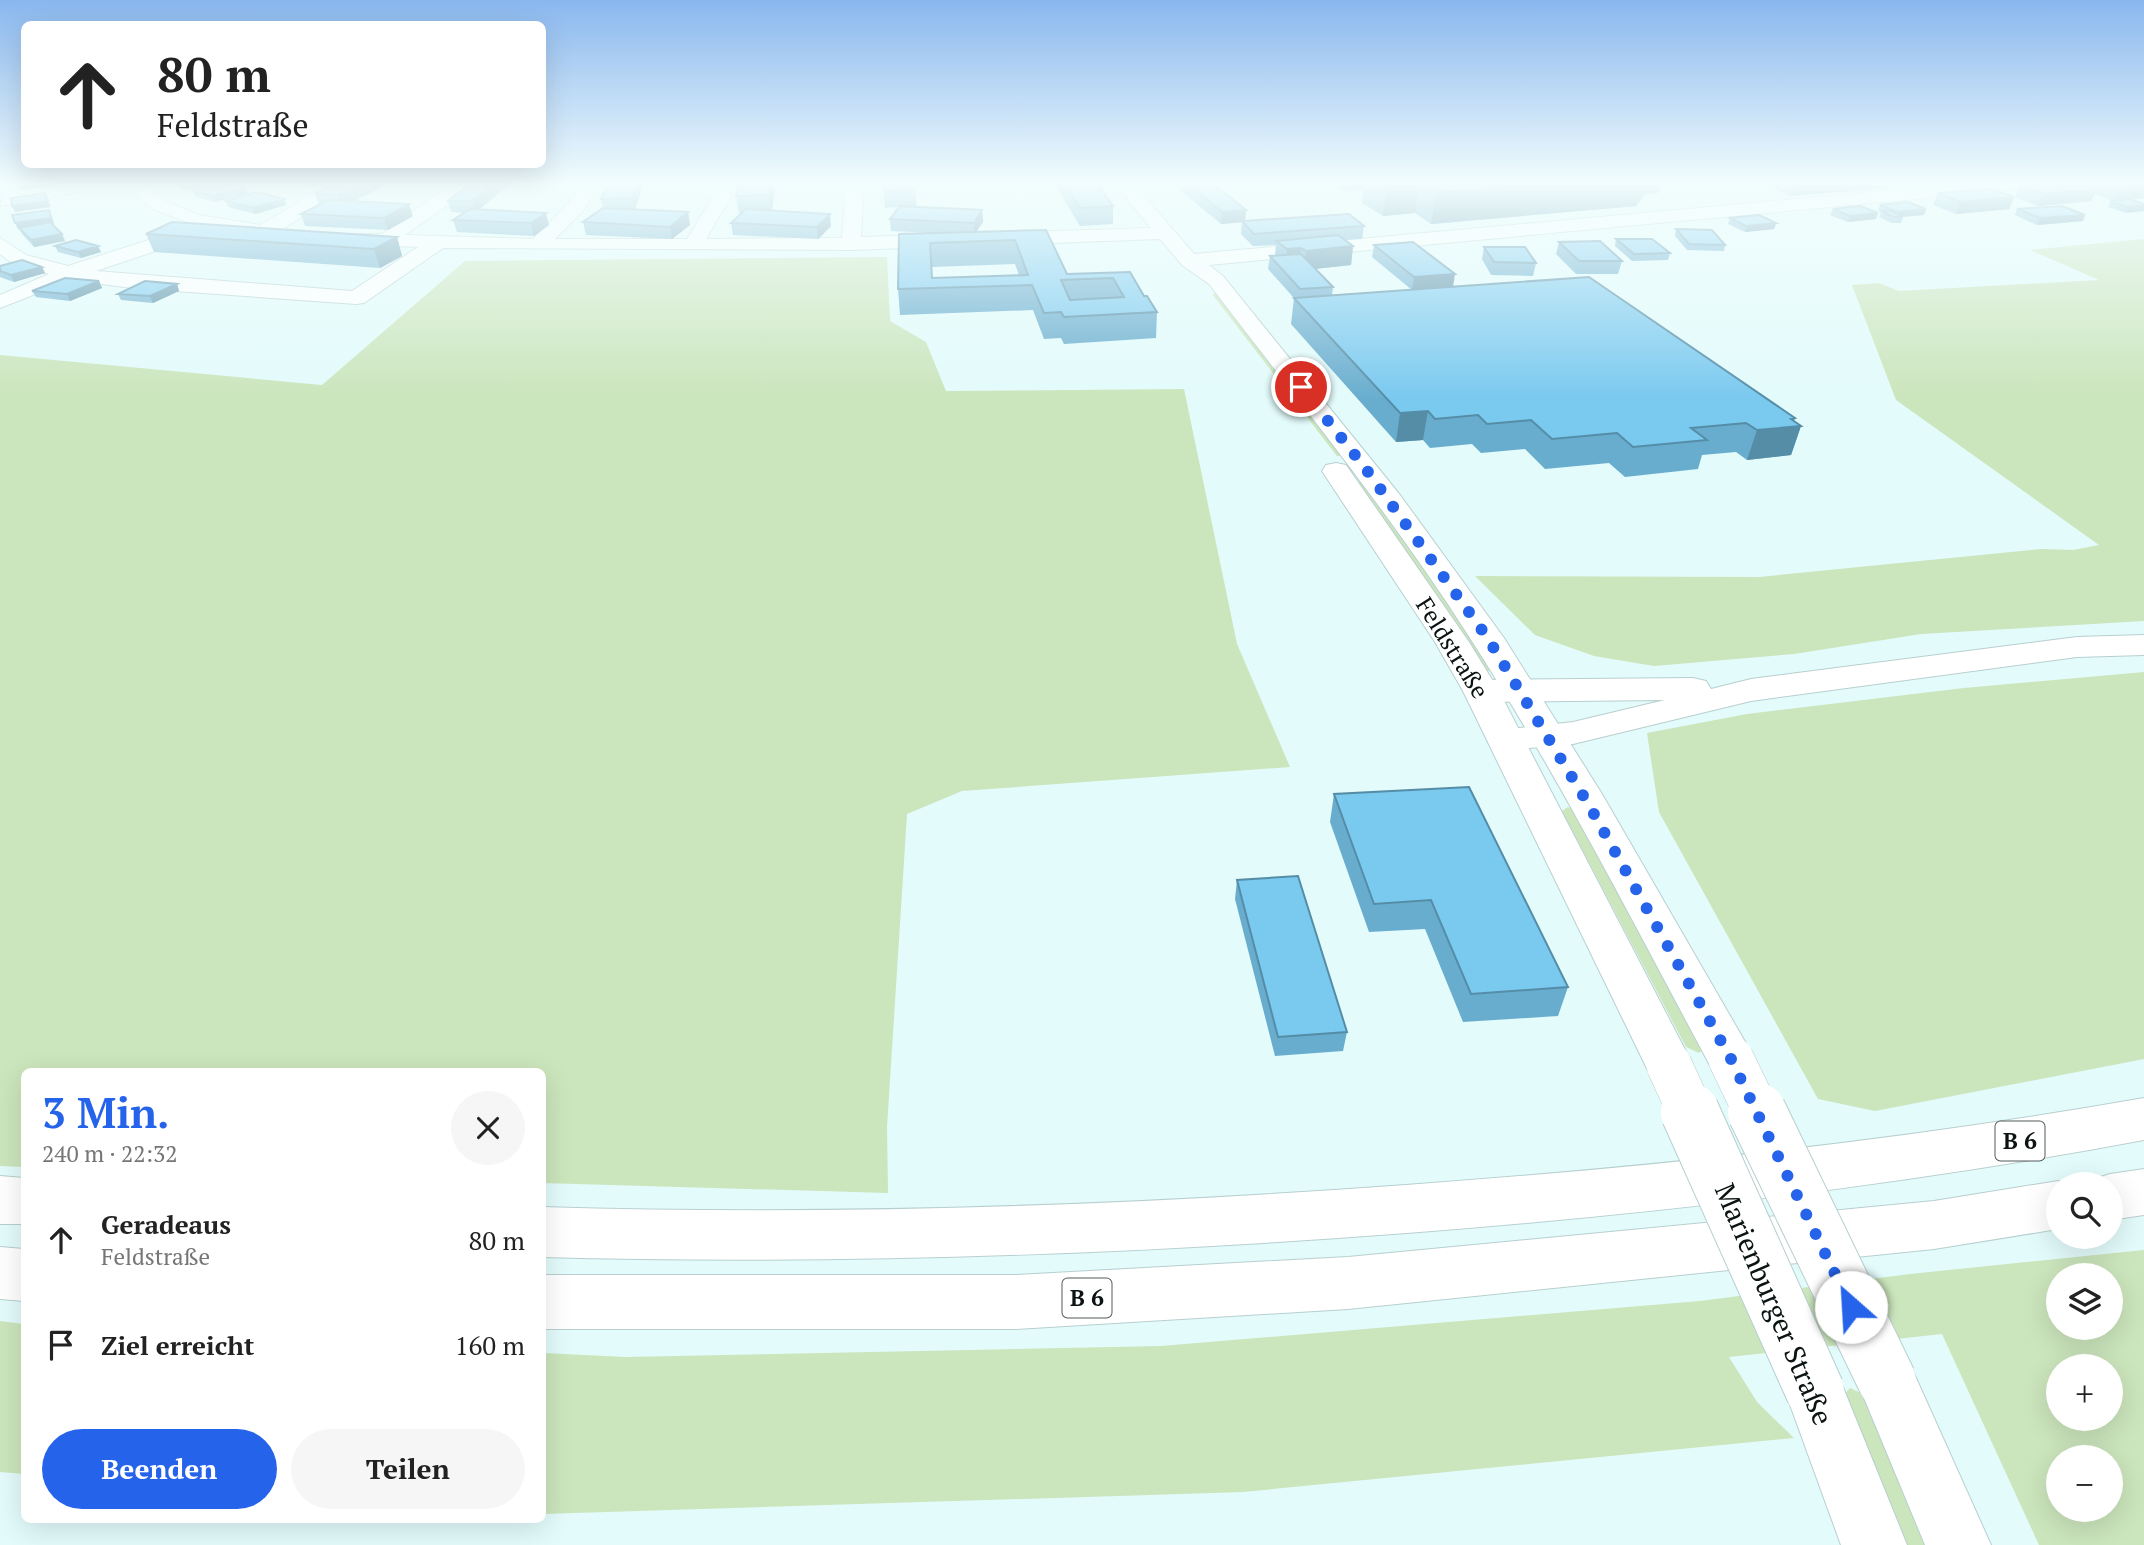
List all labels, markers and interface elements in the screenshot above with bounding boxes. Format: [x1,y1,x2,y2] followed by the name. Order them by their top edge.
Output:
[157,41,271,106] text: 80 m
[42,49,133,140] icon: ahead
[157,104,309,146] text: Feldstraße
[1271,357,1331,417] pin
[1282,368,1320,406] icon: arrive
[1409,591,1497,704] street label: Feldstraße
[42,1084,170,1140] text: 3 Min.
[451,1091,525,1165] button: close
[1996,1122,2044,1160] road number: B 6
[42,1138,177,1169] text: 240 m · 22:32
[2046,1172,2123,1522] map controls
[2046,1172,2123,1249] button: search
[1707,1177,1842,1430] street label: Marienburger Straße
[101,1207,231,1241] text: Geradeaus
[42,1221,80,1259] icon: ahead
[469,1223,525,1257] text: 80 m
[101,1241,210,1272] text: Feldstraße
[2046,1263,2123,1340] button: layers
[1814,1270,1888,1344] position arrow
[1062,1278,1112,1317] road number: B 6
[42,1326,80,1364] icon: arrive
[101,1328,254,1362] text: Ziel erreicht
[455,1328,525,1362] text: 160 m
[2046,1354,2123,1431] button: +
[42,1429,277,1509] button: Beenden
[291,1429,525,1509] button: Teilen
[2046,1445,2123,1522] button: −

